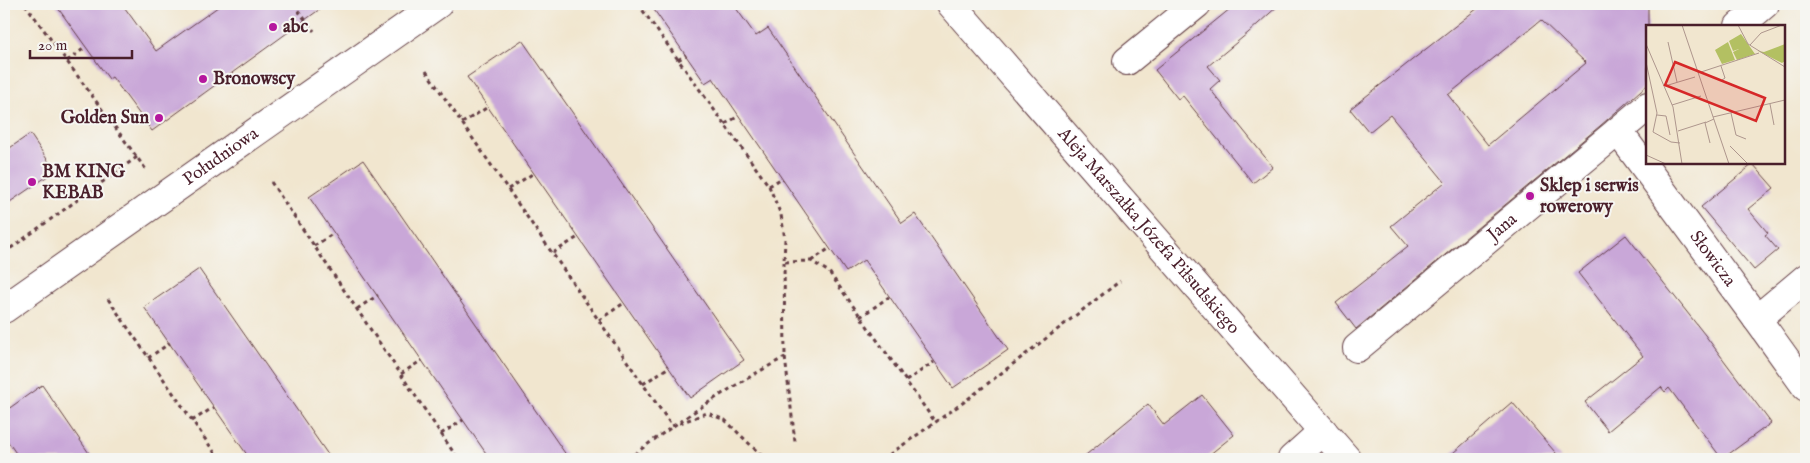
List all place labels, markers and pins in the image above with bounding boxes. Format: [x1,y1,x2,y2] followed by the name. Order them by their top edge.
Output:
[283,16,308,39] place label: abc
[267,21,279,33] marker: abc
[213,68,296,91] place label: Bronowscy
[197,73,209,85] marker: Bronowscy
[61,107,149,130] place label: Golden Sun
[153,112,165,124] marker: Golden Sun
[42,161,126,205] place label: BM KING KEBAB
[1540,175,1639,219] place label: Sklep i serwis rowerowy
[26,176,38,188] marker: BM KING KEBAB
[1524,190,1536,202] marker: Sklep i serwis rowerowy

